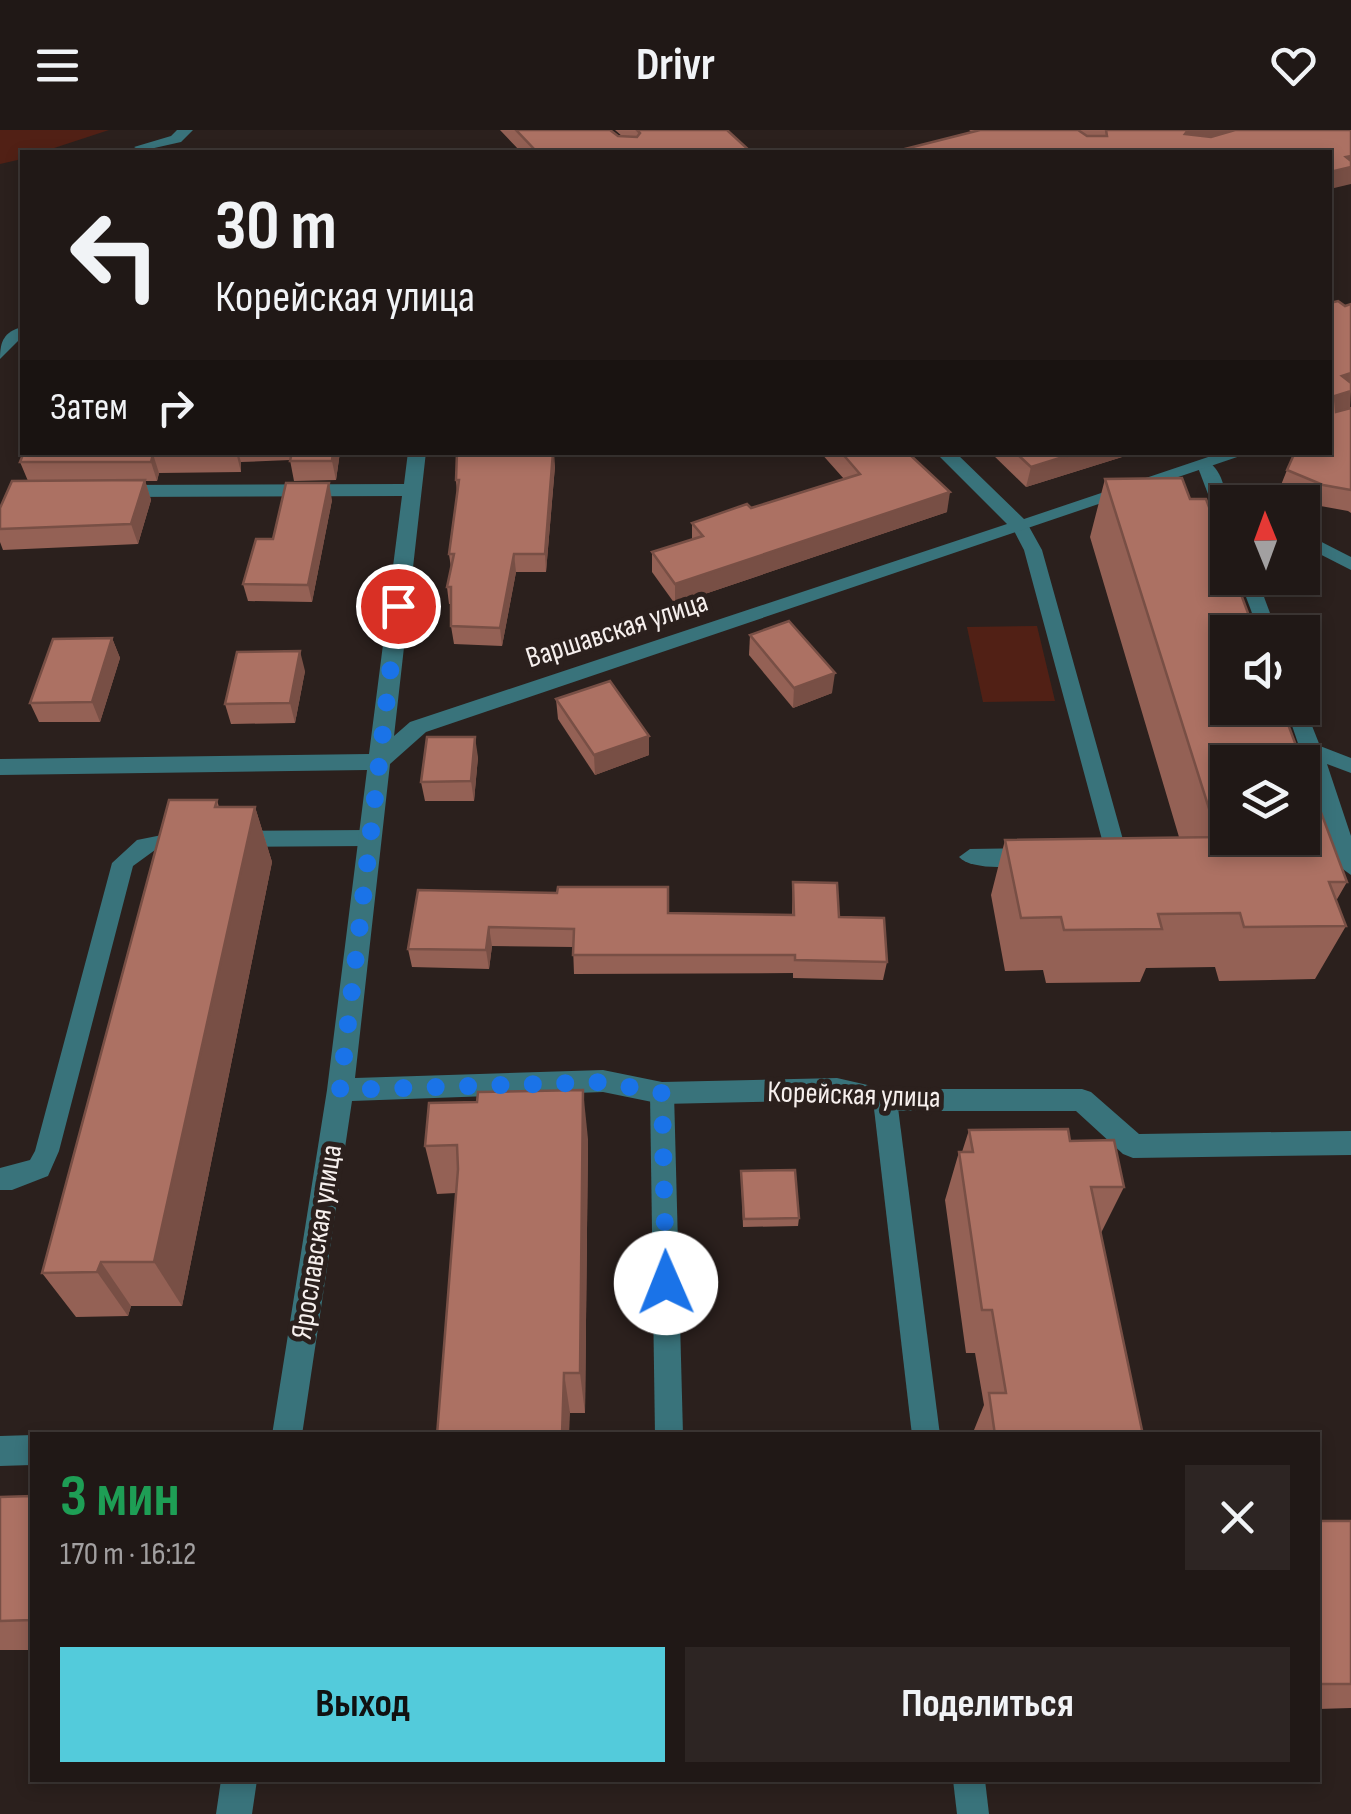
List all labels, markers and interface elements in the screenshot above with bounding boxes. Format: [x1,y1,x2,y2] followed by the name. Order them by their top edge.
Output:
[30,38,85,93] icon: menu
[636,38,715,93] text: Drivr
[1266,38,1321,93] icon: heart
[215,185,337,269] text: 30 m
[50,190,180,320] icon: left
[215,270,475,325] text: Корейская улица
[148,380,203,435] icon: right
[50,385,128,430] text: Затем
[1210,485,1320,595] north arrow
[1210,485,1320,855] map controls
[356,564,441,649] pin
[371,579,426,634] icon: arrive
[522,584,712,676] street label: Варшавская улица
[1210,615,1320,725] button: sound
[1210,745,1320,855] button: layers
[767,1074,941,1116] street label: Корейская улица
[284,1142,350,1342] street label: Ярославская улица
[614,1231,718,1335] position arrow
[60,1461,180,1533] text: 3 мин
[1185,1465,1290,1570] button: close
[60,1535,196,1574] text: 170 m · 16:12
[60,1647,665,1762] button: Выход
[685,1647,1290,1762] button: Поделиться

